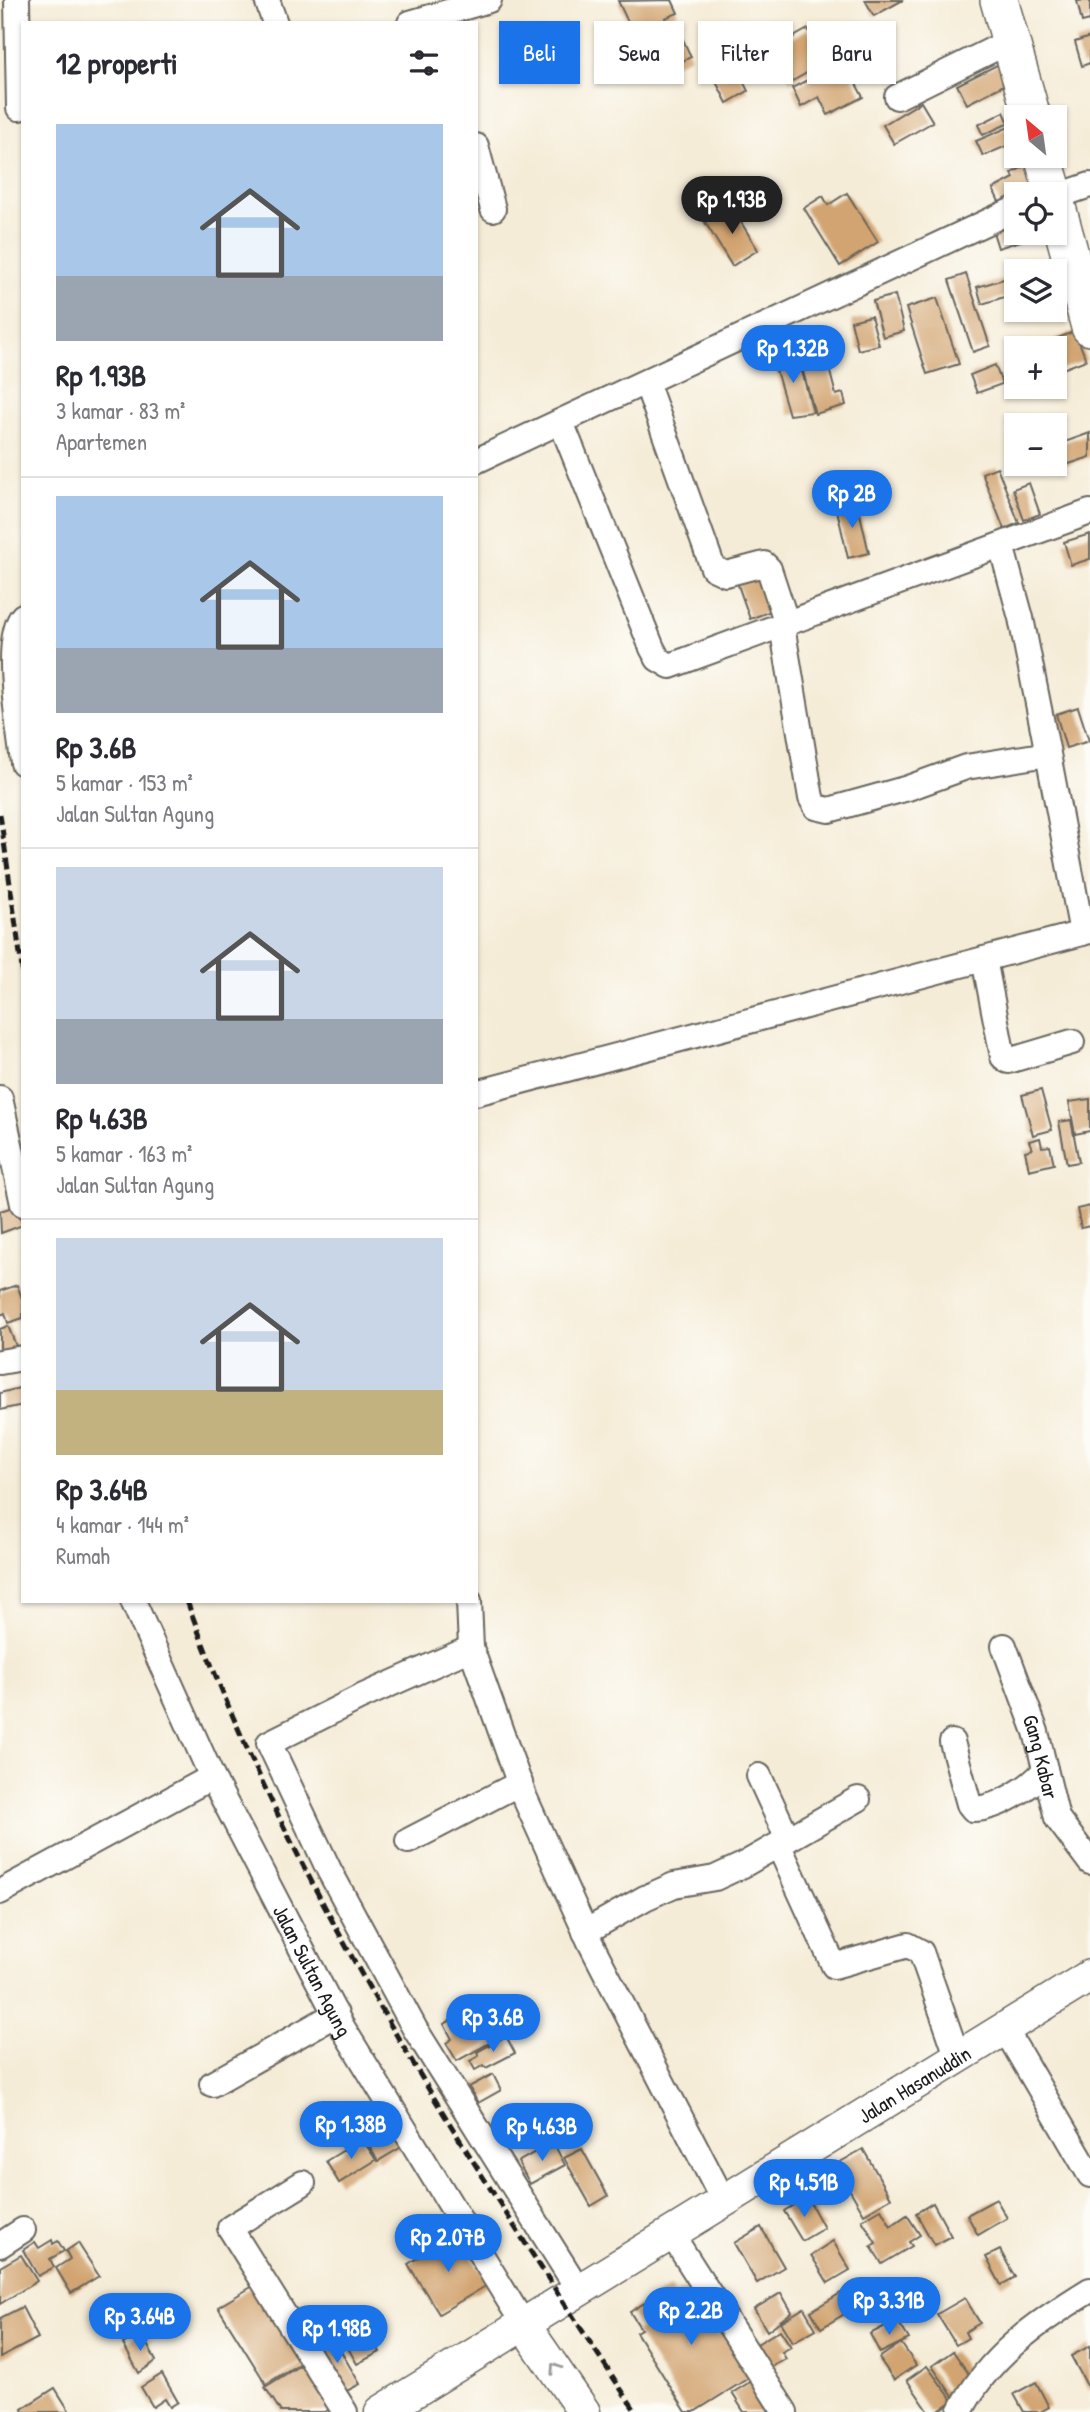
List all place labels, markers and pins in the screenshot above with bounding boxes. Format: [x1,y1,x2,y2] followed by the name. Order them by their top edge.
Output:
[660,176,804,236] pin: Rp 1.93B
[721,326,865,385] pin: Rp 1.32B
[803,470,901,530] pin: Rp 2B
[428,1994,558,2054] pin: Rp 3.6B
[279,2102,423,2161] pin: Rp 1.38B
[470,2104,614,2163] pin: Rp 4.63B
[732,2160,876,2219] pin: Rp 4.51B
[376,2214,520,2274] pin: Rp 2.07B
[817,2278,961,2337] pin: Rp 3.31B
[626,2288,756,2347] pin: Rp 2.2B
[68,2294,212,2353] pin: Rp 3.64B
[265,2306,409,2365] pin: Rp 1.98B

